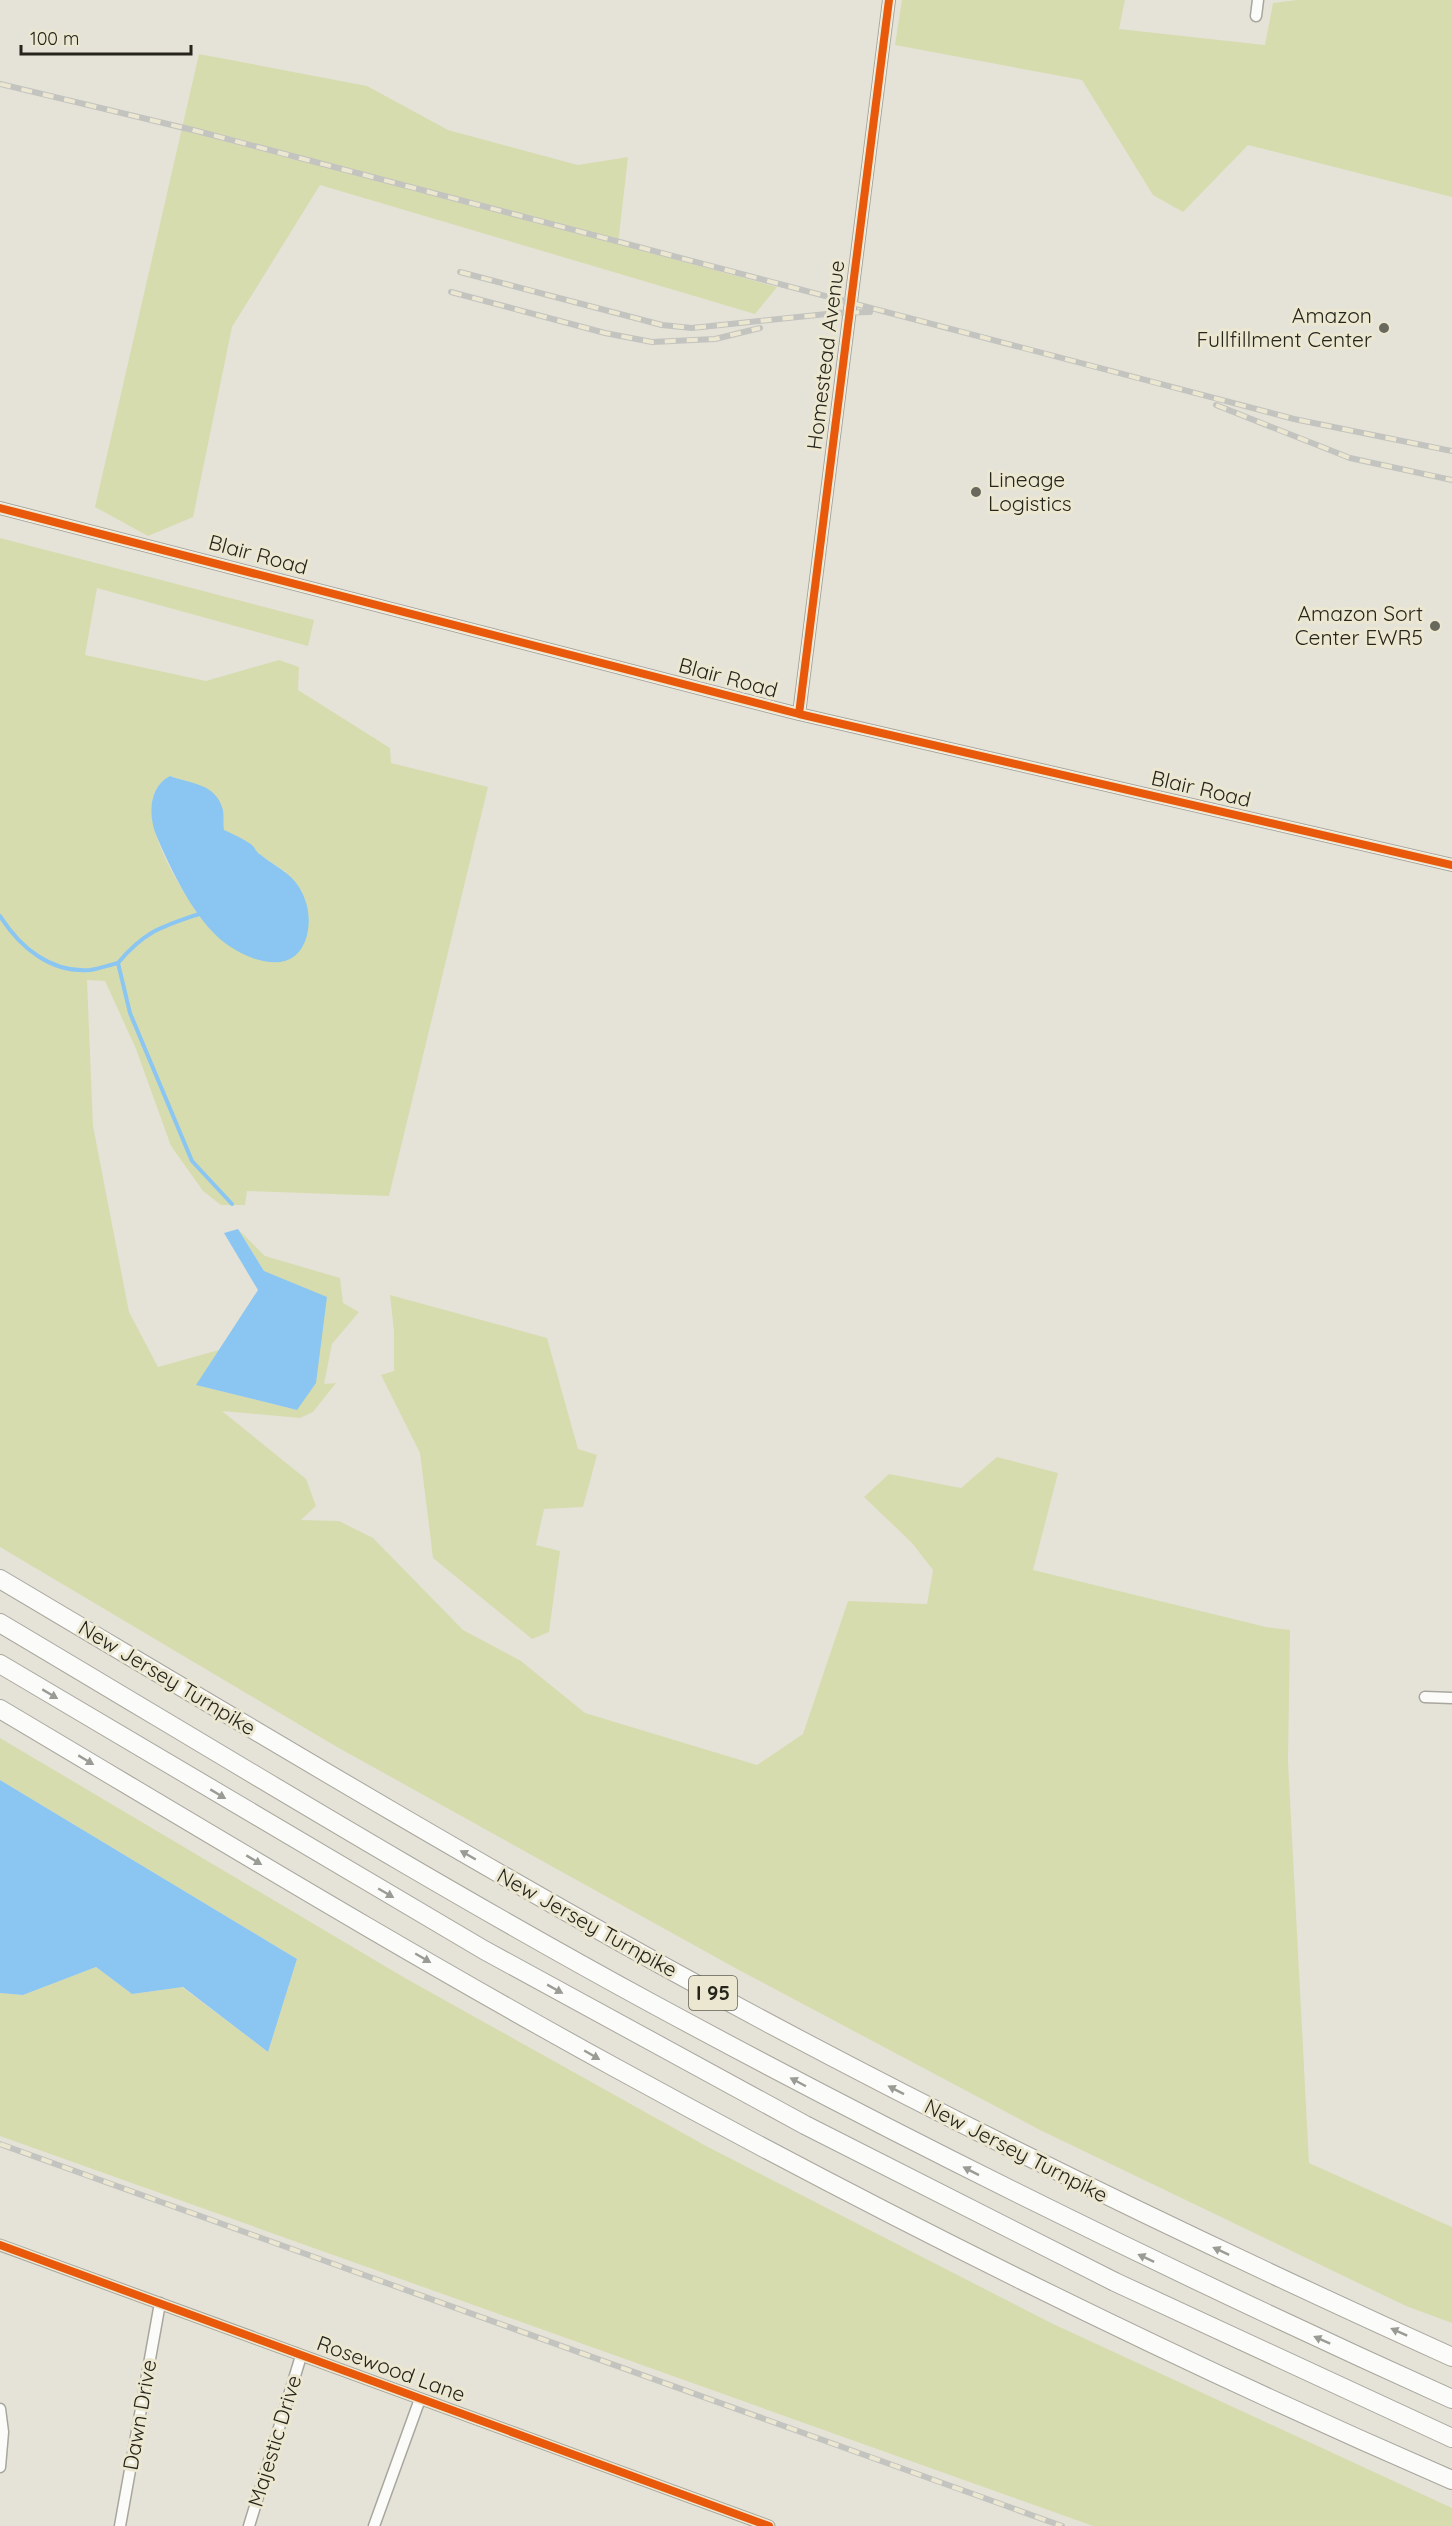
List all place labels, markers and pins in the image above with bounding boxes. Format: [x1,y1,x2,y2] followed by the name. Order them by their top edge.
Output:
[1196,302,1372,352] place label: Amazon Fullfillment Center
[1377,321,1391,335] marker: Amazon Fullfillment Center
[988,466,1072,516] place label: Lineage Logistics
[969,485,983,499] marker: Lineage Logistics
[1295,600,1423,650] place label: Amazon Sort Center EWR5
[1428,619,1442,633] marker: Amazon Sort Center EWR5

